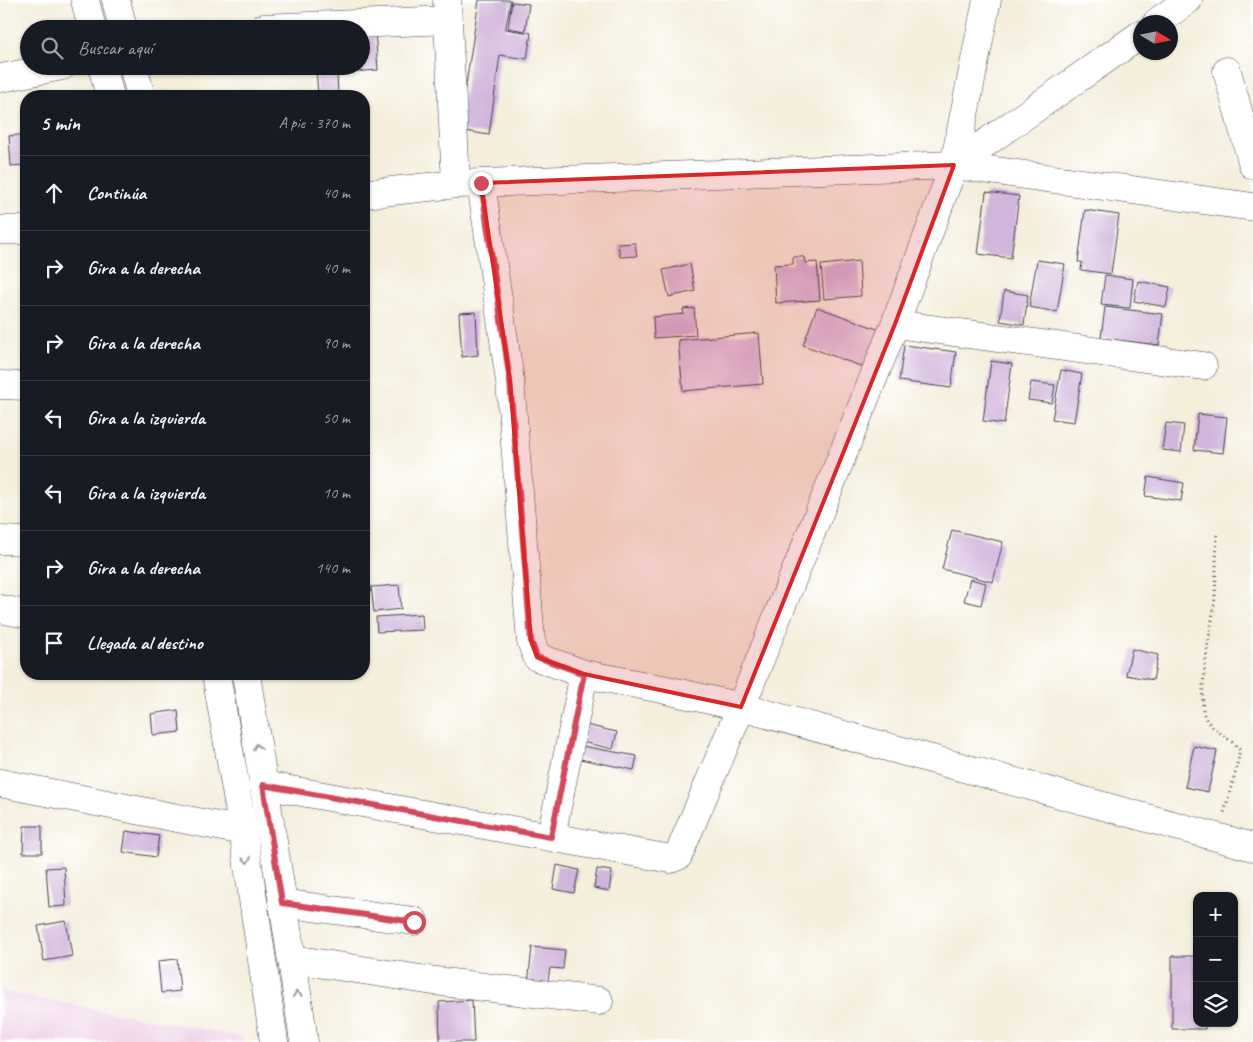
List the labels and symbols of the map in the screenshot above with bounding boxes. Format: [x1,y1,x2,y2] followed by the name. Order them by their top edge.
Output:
[1133,15,1178,60] north arrow
[470,172,493,195] route end
[253,743,263,751] one-way arrow
[241,856,252,864] one-way arrow
[403,911,426,934] route start
[293,989,303,998] one-way arrow

